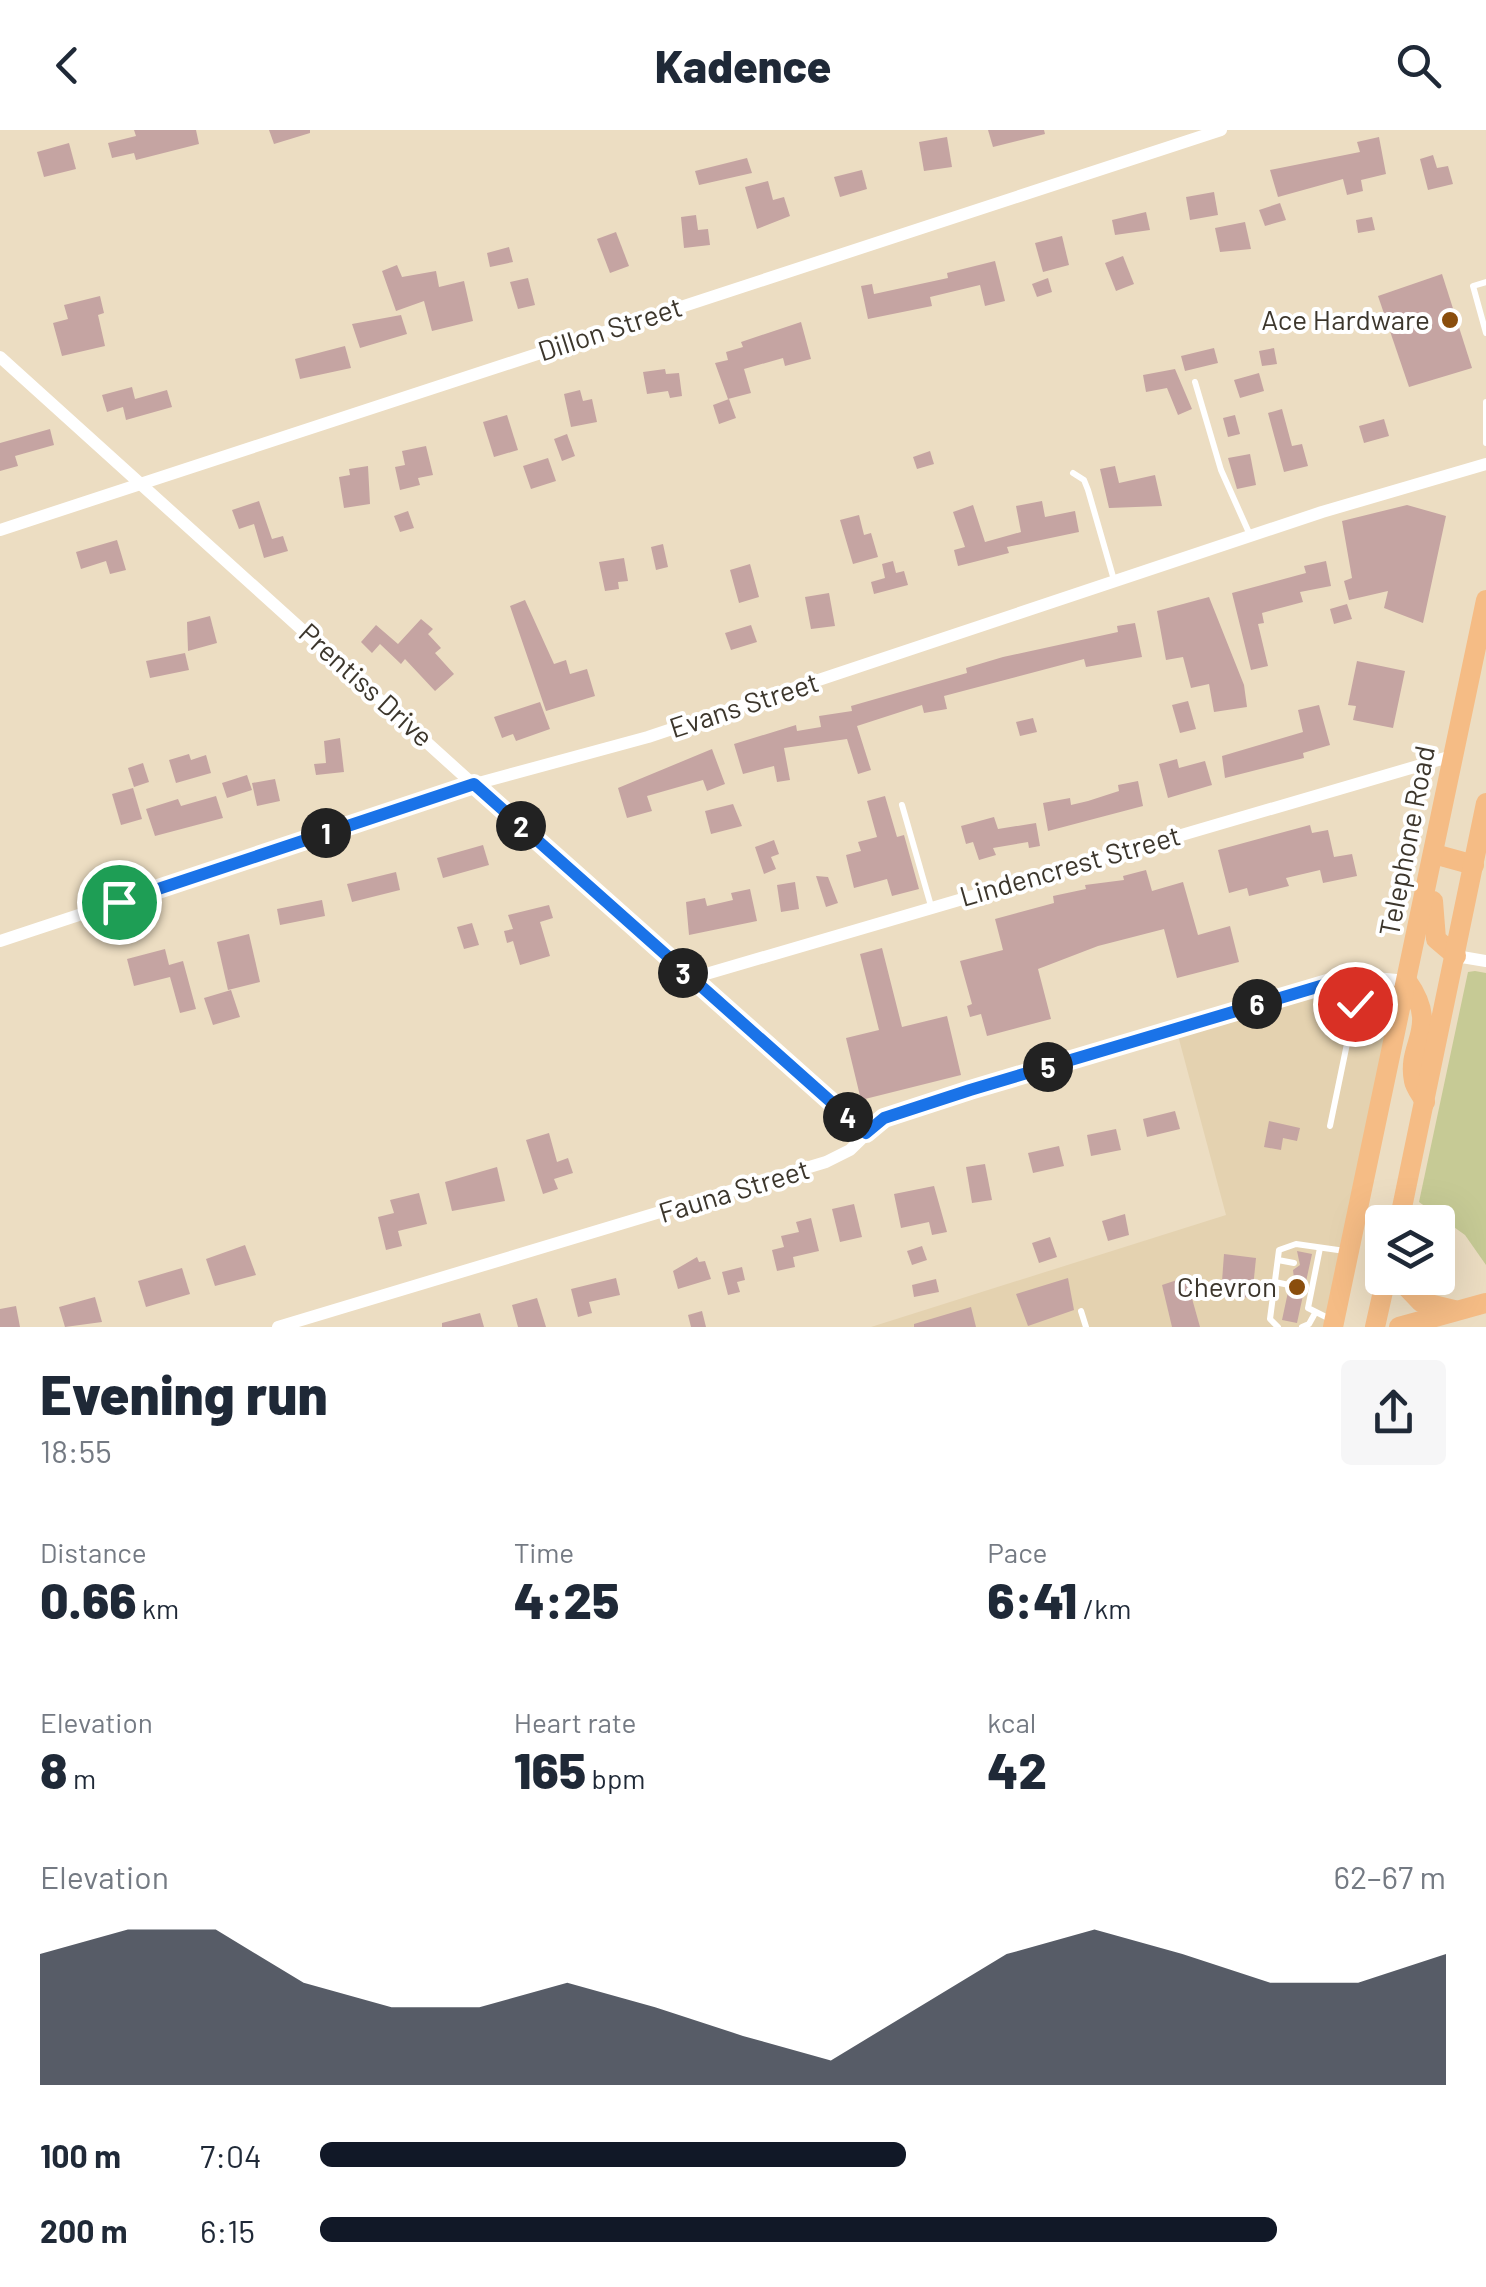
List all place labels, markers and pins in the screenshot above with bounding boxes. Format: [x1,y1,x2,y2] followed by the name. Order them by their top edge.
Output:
[1261,302,1430,336] place label: Ace Hardware
[1439,309,1461,331] marker: Ace Hardware
[496,801,546,851] pin: 2
[301,808,351,858] pin: 1
[77,860,162,945] pin
[658,948,708,998] pin: 3
[1313,962,1398,1047] pin
[1232,979,1282,1029] pin: 6
[1023,1042,1073,1092] pin: 5
[823,1092,873,1142] pin: 4
[1177,1269,1277,1303] place label: Chevron
[1286,1276,1308,1298] marker: Chevron

